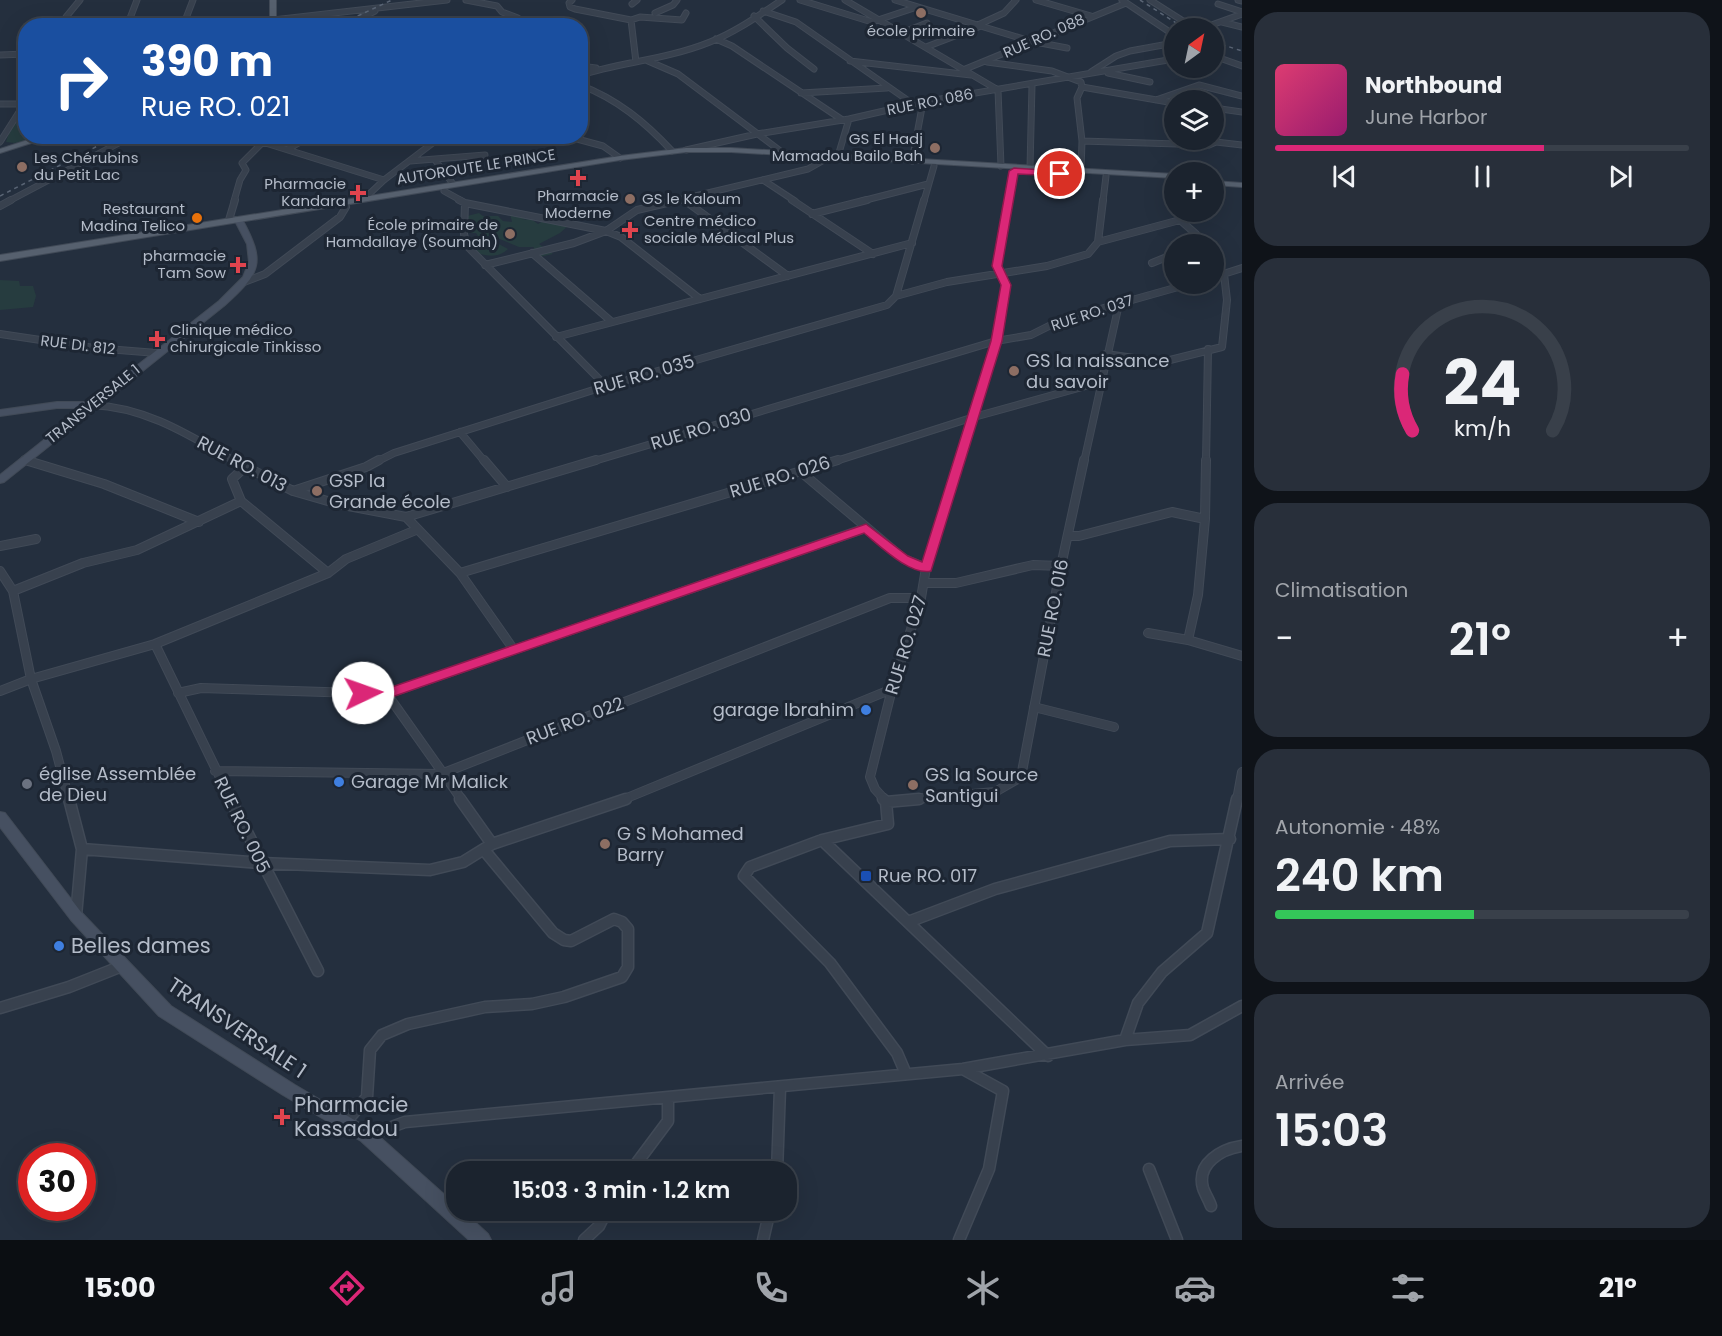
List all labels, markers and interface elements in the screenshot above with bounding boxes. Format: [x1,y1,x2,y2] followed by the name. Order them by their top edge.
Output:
[914,6,928,20] marker: école primaire
[1000,8,1088,63] street label: RUE RO. 088
[1164,18,1224,78] north arrow
[1164,18,1224,294] map controls
[867,20,975,41] place label: école primaire
[141,32,273,91] text: 390 m
[42,42,120,120] icon: right
[1365,70,1502,101] text: Northbound
[885,83,975,120] street label: RUE RO. 086
[141,88,290,125] text: Rue RO. 021
[1164,90,1224,150] button: layers
[1365,103,1488,131] text: June Harbor
[772,128,923,166] place label: GS El Hadj Mamadou Bailo Bah
[928,141,942,155] marker: GS El Hadj Mamadou Bailo Bah
[395,144,557,189] street label: AUTOROUTE LE PRINCE
[34,147,139,185] place label: Les Chérubins du Petit Lac
[1034,148,1085,199] pin
[1043,157,1076,190] icon: arrive
[15,160,29,174] marker: Les Chérubins du Petit Lac
[1328,160,1361,193] icon: previous
[1466,160,1499,193] icon: pause
[1604,160,1637,193] icon: next
[1164,162,1224,222] button: +
[571,171,585,185] marker: Pharmacie Moderne
[264,173,346,211] place label: Pharmacie Kandara
[537,185,619,223] place label: Pharmacie Moderne
[351,186,365,200] marker: Pharmacie Kandara
[642,188,741,209] place label: GS le Kaloum
[623,192,637,206] marker: GS le Kaloum
[81,198,185,236] place label: Restaurant Madina Telico
[644,210,794,248] place label: Centre médico sociale Médical Plus
[190,211,204,225] marker: Restaurant Madina Telico
[326,214,498,252] place label: École primaire de Hamdallaye (Soumah)
[621,221,639,239] marker: Centre médico sociale Médical Plus
[503,227,517,241] marker: École primaire de Hamdallaye (Soumah)
[1164,234,1224,294] button: −
[143,245,227,283] place label: pharmacie Tam Sow
[231,258,245,272] marker: pharmacie Tam Sow
[1048,289,1136,336] street label: RUE RO. 037
[170,319,321,357] place label: Clinique médico chirurgicale Tinkisso
[39,329,117,360] street label: RUE DI. 812
[148,330,166,348] marker: Clinique médico chirurgicale Tinkisso
[1443,340,1521,428] text: 24
[590,348,697,401] street label: RUE RO. 035
[1026,348,1169,394] place label: GS la naissance du savoir
[41,359,144,448] street label: TRANSVERSALE 1
[1007,364,1021,378] marker: GS la naissance du savoir
[647,401,754,456] street label: RUE RO. 030
[1453,414,1511,445] text: km/h
[193,429,292,498] street label: RUE RO. 013
[727,449,833,504] street label: RUE RO. 026
[329,468,451,514] place label: GSP la Grande école
[310,484,324,498] marker: GSP la Grande école
[1031,557,1074,659] street label: RUE RO. 016
[1275,576,1408,604] text: Climatisation
[879,592,932,697] street label: RUE RO. 027
[1449,608,1511,671] text: 21°
[1275,615,1293,662] text: −
[1666,615,1689,662] text: +
[331,661,395,725] position arrow
[522,690,627,751] street label: RUE RO. 022
[713,697,854,722] place label: garage Ibrahim
[859,703,873,717] marker: garage Ibrahim
[39,761,196,807] place label: église Assemblée de Dieu
[925,762,1038,808] place label: GS la Source Santigui
[351,769,509,794] place label: Garage Mr Malick
[208,772,277,877] street label: RUE RO. 005
[332,775,346,789] marker: Garage Mr Malick
[20,777,34,791] marker: église Assemblée de Dieu
[906,778,920,792] marker: GS la Source Santigui
[1275,813,1440,841] text: Autonomie · 48%
[617,821,744,867] place label: G S Mohamed Barry
[598,837,612,851] marker: G S Mohamed Barry
[1275,844,1444,907] text: 240 km
[878,863,977,888] place label: Rue RO. 017
[859,869,873,883] marker: Rue RO. 017
[71,931,211,960] place label: Belles dames
[52,939,66,953] marker: Belles dames
[162,970,312,1085] street label: TRANSVERSALE 1
[1275,1068,1344,1096] text: Arrivée
[294,1090,408,1143] place label: Pharmacie Kassadou
[1275,1099,1388,1162] text: 15:03
[275,1110,289,1124] marker: Pharmacie Kassadou
[18,1143,96,1221] speed limit sign: 30
[513,1175,730,1206] text: 15:03 · 3 min · 1.2 km
[326,1267,368,1309] icon: directions
[538,1267,580,1309] icon: music
[750,1267,792,1309] icon: phone
[962,1267,1004,1309] icon: climate
[1174,1267,1216,1309] icon: car
[1387,1267,1429,1309] icon: filters
[85,1269,156,1306] text: 15:00
[1599,1269,1637,1306] text: 21°

